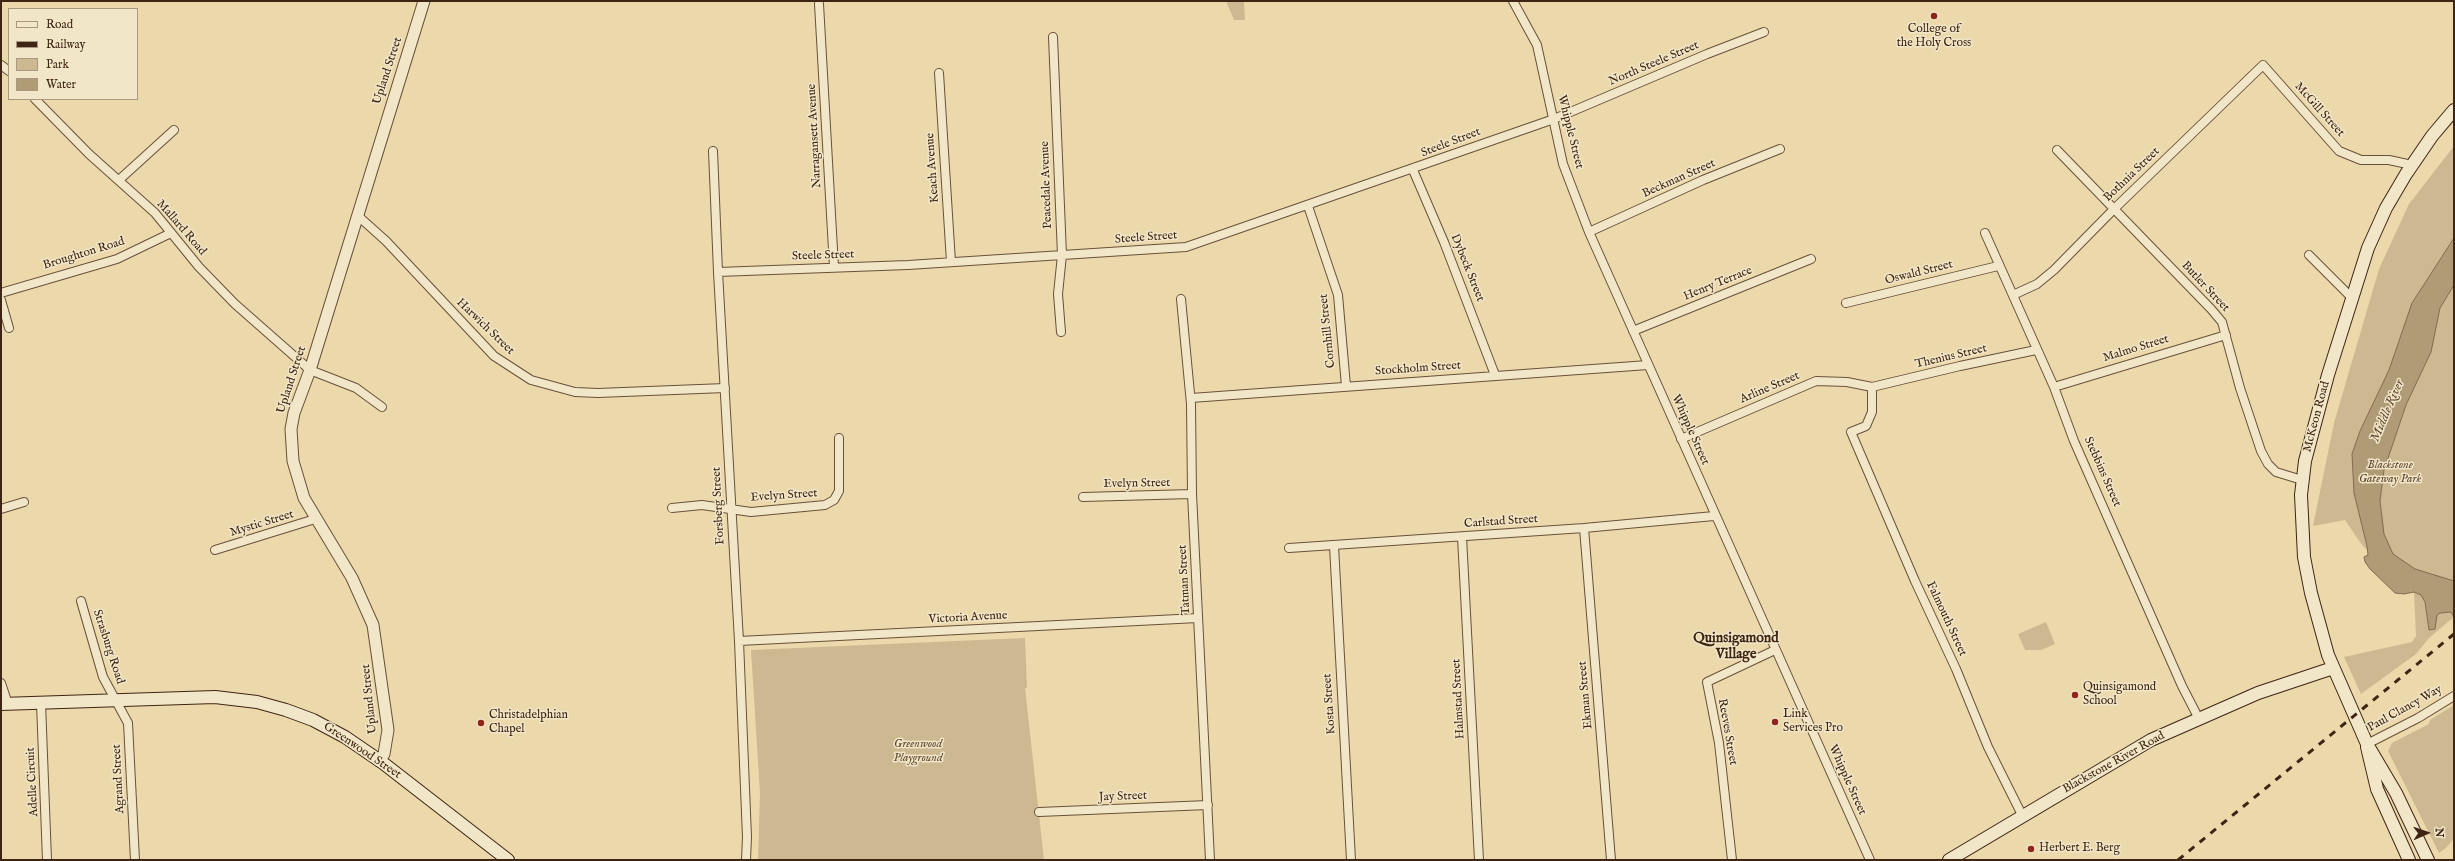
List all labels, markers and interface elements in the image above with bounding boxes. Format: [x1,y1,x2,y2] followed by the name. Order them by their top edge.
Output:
[8,8,138,100] legend
[1929,11,1939,21] marker: College of the Holy Cross
[46,17,73,32] text: Road
[1897,23,1971,51] place label: College of the Holy Cross
[370,35,406,107] street label: Upland Street
[46,37,85,52] text: Railway
[1607,39,1701,89] street label: North Steele Street
[46,57,69,72] text: Park
[46,77,76,92] text: Water
[2291,80,2347,140] street label: McGill Street
[805,83,825,189] street label: Narragansett Avenue
[1554,94,1586,170] street label: Whipple Street
[1419,125,1483,161] street label: Steele Street
[923,132,943,204] street label: Keach Avenue
[1038,141,1056,229] street label: Peacedale Avenue
[2101,145,2163,205] street label: Bothnia Street
[1640,156,1718,202] street label: Beckman Street
[153,197,209,259] street label: Mallard Road
[1114,229,1178,247] street label: Steele Street
[1447,232,1487,304] street label: Dybeck Street
[41,235,127,273] street label: Broughton Road
[792,248,854,264] street label: Steele Street
[1884,258,1954,288] street label: Oswald Street
[2178,259,2232,315] street label: Butler Street
[1682,264,1754,304] street label: Henry Terrace
[1317,293,1339,369] street label: Cornhill Street
[453,296,517,358] street label: Harwich Street
[2101,332,2171,366] street label: Malmo Street
[1914,342,1988,372] street label: Thenius Street
[274,344,310,416] street label: Upland Street
[1375,359,1461,379] street label: Stockholm Street
[1738,369,1802,407] street label: Arline Street
[2368,377,2408,445] water label: Middle River
[2301,380,2333,454] street label: McKeon Road
[1668,393,1712,467] street label: Whipple Street
[2080,435,2124,509] street label: Stebbins Street
[2359,459,2421,487] park label: Blackstone Gateway Park
[710,467,728,545] street label: Forsberg Street
[1103,476,1171,492] street label: Evelyn Street
[750,486,818,506] street label: Evelyn Street
[228,507,296,541] street label: Mystic Street
[1464,512,1538,532] street label: Carlstad Street
[1176,544,1194,616] street label: Tatman Street
[1922,579,1970,659] street label: Falmouth Street
[89,608,127,686] street label: Strasburg Road
[928,609,1008,627] street label: Victoria Avenue
[1693,631,1779,664] district label: Quinsigamond Village
[1450,658,1468,740] street label: Halmstad Street
[1576,660,1596,730] street label: Ekman Street
[359,663,381,735] street label: Upland Street
[1321,673,1339,735] street label: Kosta Street
[2083,681,2156,709] place label: Quinsigamond School
[2365,683,2445,735] street label: Paul Clancy Way
[2070,690,2080,700] marker: Quinsigamond School
[1714,698,1740,766] street label: Reeves Street
[1783,708,1843,736] place label: Link Services Pro
[489,709,568,737] place label: Christadelphian Chapel
[1770,717,1780,727] marker: Link Services Pro
[476,718,486,728] marker: Christadelphian Chapel
[320,720,404,782] street label: Greenwood Street
[2060,729,2168,797] street label: Blackstone River Road
[893,738,943,766] park label: Greenwood Playground
[1825,743,1869,817] street label: Whipple Street
[110,744,128,814] street label: Agrand Street
[24,747,42,817] street label: Adelle Circuit
[1099,789,1147,805] street label: Jay Street
[2407,813,2447,853] north arrow
[2432,828,2446,838] text: N
[2039,842,2120,856] place label: Herbert E. Berg
[2026,844,2036,854] marker: Herbert E. Berg

